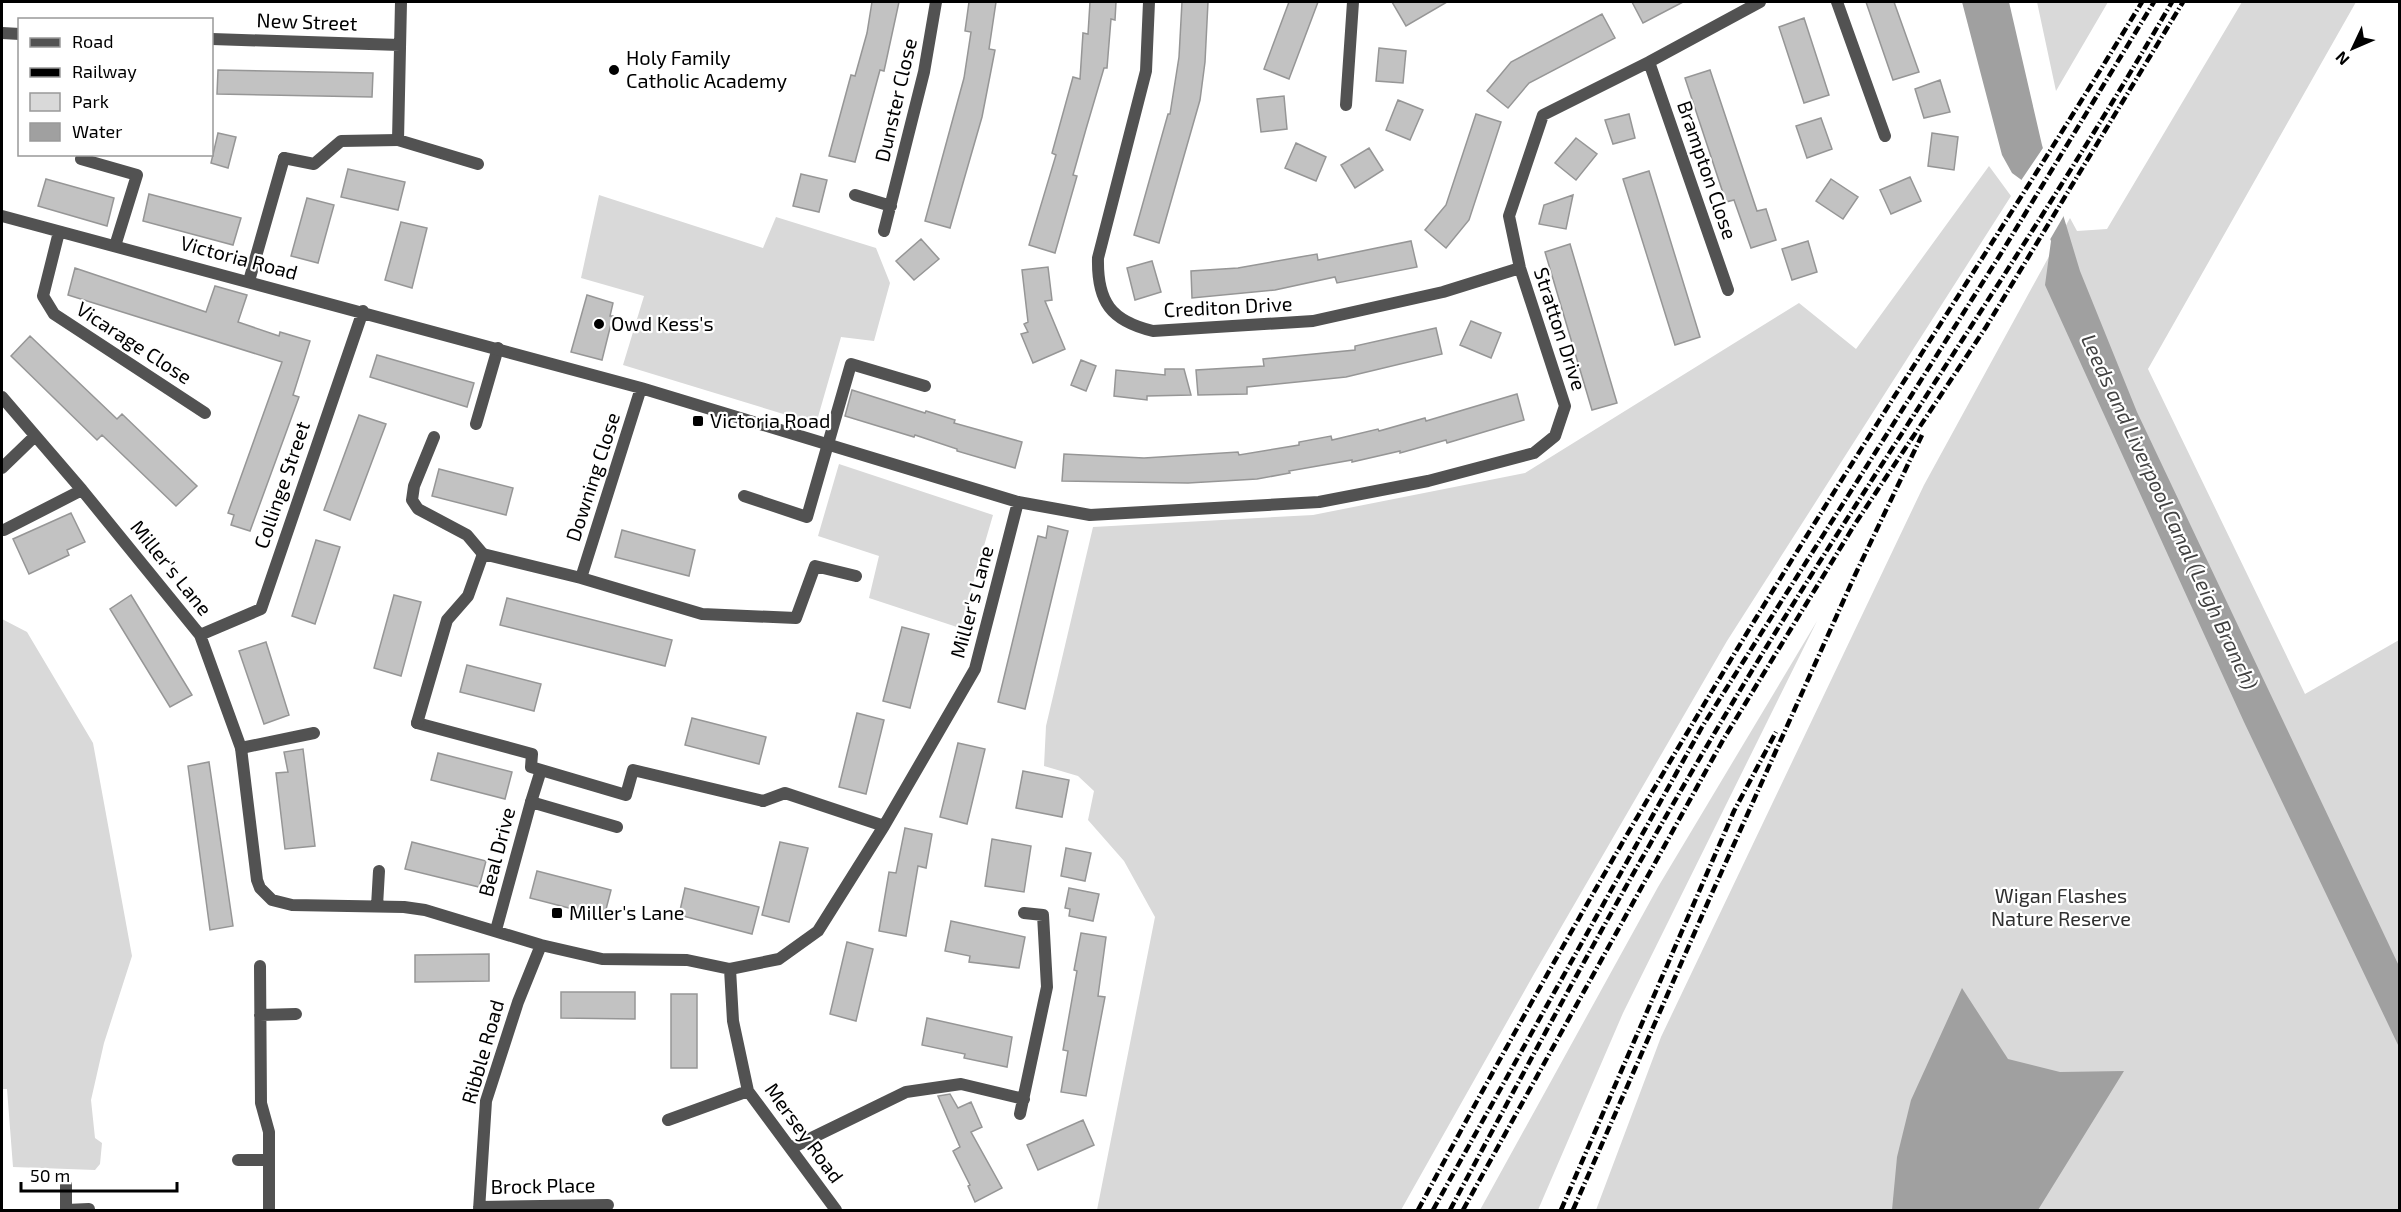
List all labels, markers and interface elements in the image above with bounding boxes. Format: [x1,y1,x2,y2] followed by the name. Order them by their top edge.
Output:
[256,7,358,35] street label: New Street
[18,18,213,156] legend
[2323,18,2383,78] north arrow
[72,30,113,52] text: Road
[869,35,921,164] street label: Dunster Close
[626,45,788,92] place label: Holy Family Catholic Academy
[2331,48,2353,70] text: N
[72,60,137,82] text: Railway
[607,63,621,77] marker: Holy Family Catholic Academy
[72,90,109,112] text: Park
[1673,97,1743,242] street label: Brampton Close
[72,120,122,142] text: Water
[178,230,301,284] street label: Victoria Road
[1530,264,1592,393] street label: Stratton Drive
[1163,291,1293,321] street label: Crediton Drive
[72,296,197,388] street label: Vicarage Close
[611,311,714,335] place label: Owd Kess's
[592,317,606,331] marker: Owd Kess's
[2077,330,2264,694] water label: Leeds and Liverpool Canal (Leigh Branch)
[710,408,830,432] place label: Victoria Road
[560,409,624,544] street label: Downing Close
[691,414,705,428] marker: Victoria Road
[248,418,314,552] street label: Collinge Street
[126,515,217,620] street label: Miller's Lane
[944,543,998,661] street label: Miller's Lane
[473,804,519,899] street label: Beal Drive
[1991,883,2131,930] park label: Wigan Flashes Nature Reserve
[569,900,685,924] place label: Miller's Lane
[550,906,564,920] marker: Miller's Lane
[456,997,508,1107] street label: Ribble Road
[760,1078,849,1187] street label: Mersey Road
[21,1155,177,1193] scale bar
[30,1164,70,1186] text: 50 m
[490,1172,596,1198] street label: Brock Place

